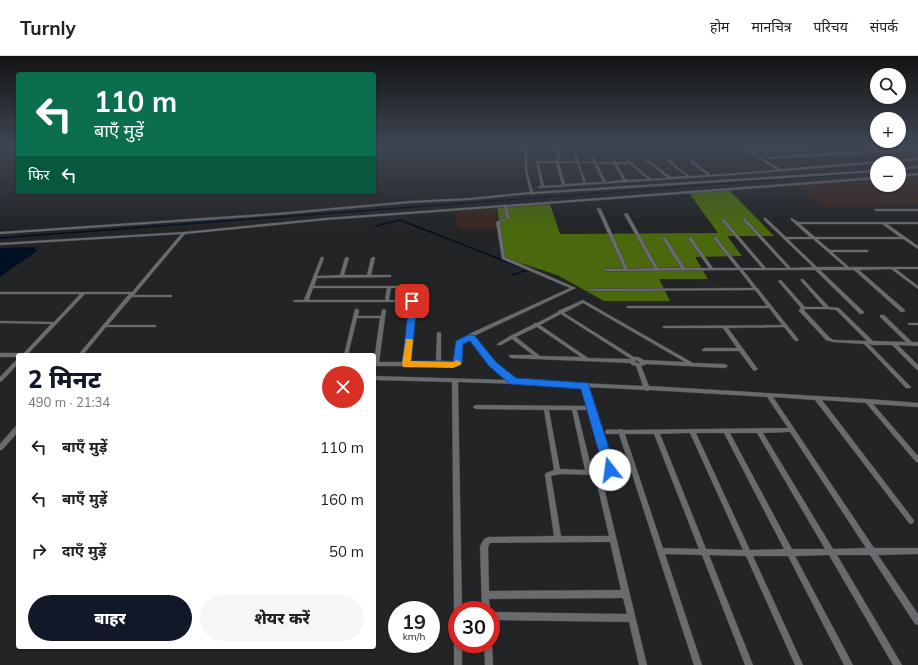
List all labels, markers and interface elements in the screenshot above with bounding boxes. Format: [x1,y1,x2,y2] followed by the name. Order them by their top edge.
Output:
[20,16,76,40] text: Turnly
[710,18,729,36] text: होम
[751,18,792,36] text: मानचित्र
[814,18,848,36] text: परिचय
[870,18,898,36] text: संपर्क
[870,68,906,192] map controls
[870,68,906,104] button: search
[94,84,177,119] text: 110 m
[28,88,80,140] icon: left
[870,112,906,148] button: +
[94,119,144,142] text: बाएँ मुड़ें
[870,156,906,192] button: −
[58,164,80,186] icon: left
[28,165,50,184] text: फिर
[395,284,429,318] pin
[401,290,423,312] icon: arrive
[28,364,101,394] text: 2 मिनट
[322,366,364,408] button: close
[28,394,110,410] text: 490 m · 21:34
[28,436,50,458] icon: left
[62,437,107,456] text: बाएँ मुड़ें
[320,438,364,457] text: 110 m
[589,449,631,491] position arrow
[28,488,50,510] icon: left
[62,489,107,508] text: बाएँ मुड़ें
[320,490,364,509] text: 160 m
[28,540,50,562] icon: right
[62,541,106,560] text: दाएँ मुड़ें
[329,542,364,561] text: 50 m
[28,595,192,641] button: बाहर
[200,595,364,641] button: शेयर करें
[448,601,500,653] speed limit sign: 30
[402,609,426,634] text: 19
[403,630,425,643] text: km/h

